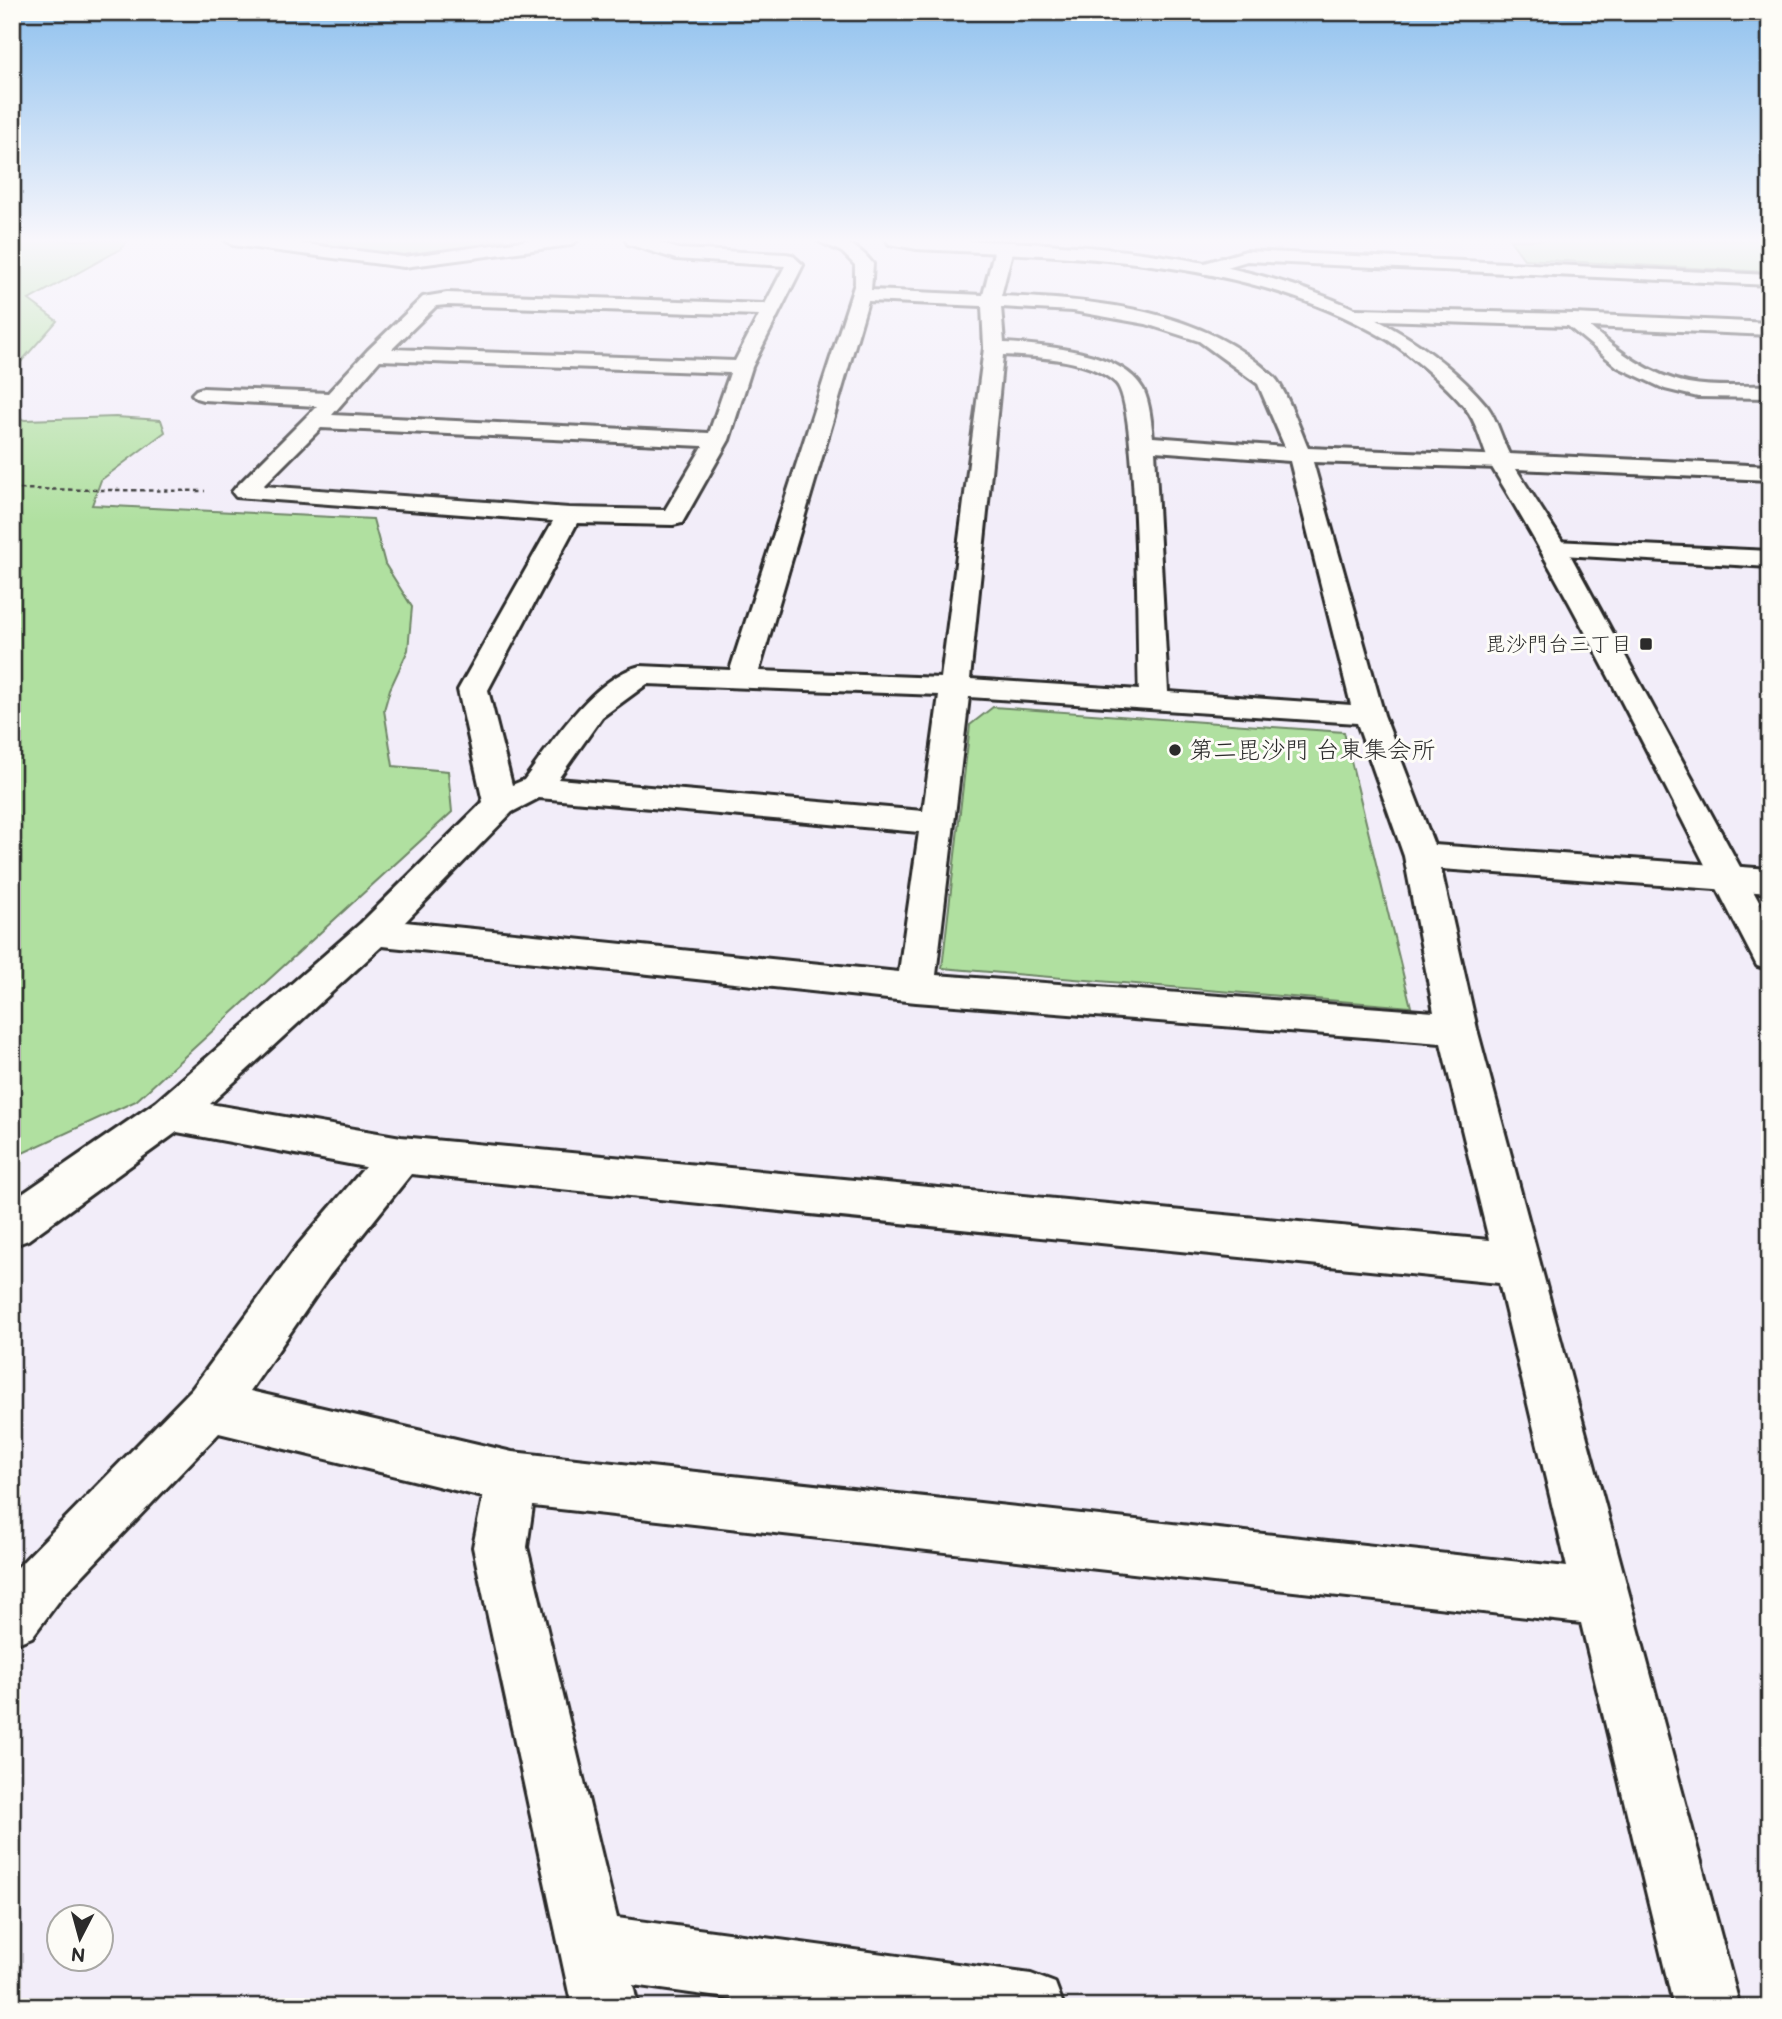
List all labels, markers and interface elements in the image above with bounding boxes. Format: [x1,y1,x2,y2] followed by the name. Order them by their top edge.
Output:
[1485,632,1632,657] place label: 毘沙門台三丁目
[1638,636,1654,652] marker: 毘沙門台三丁目
[1189,736,1435,765] place label: 第二毘沙門 台東集会所
[1167,742,1183,758] marker: 第二毘沙門 台東集会所
[46,1904,116,1974] north arrow
[70,1941,87,1966] text: N

